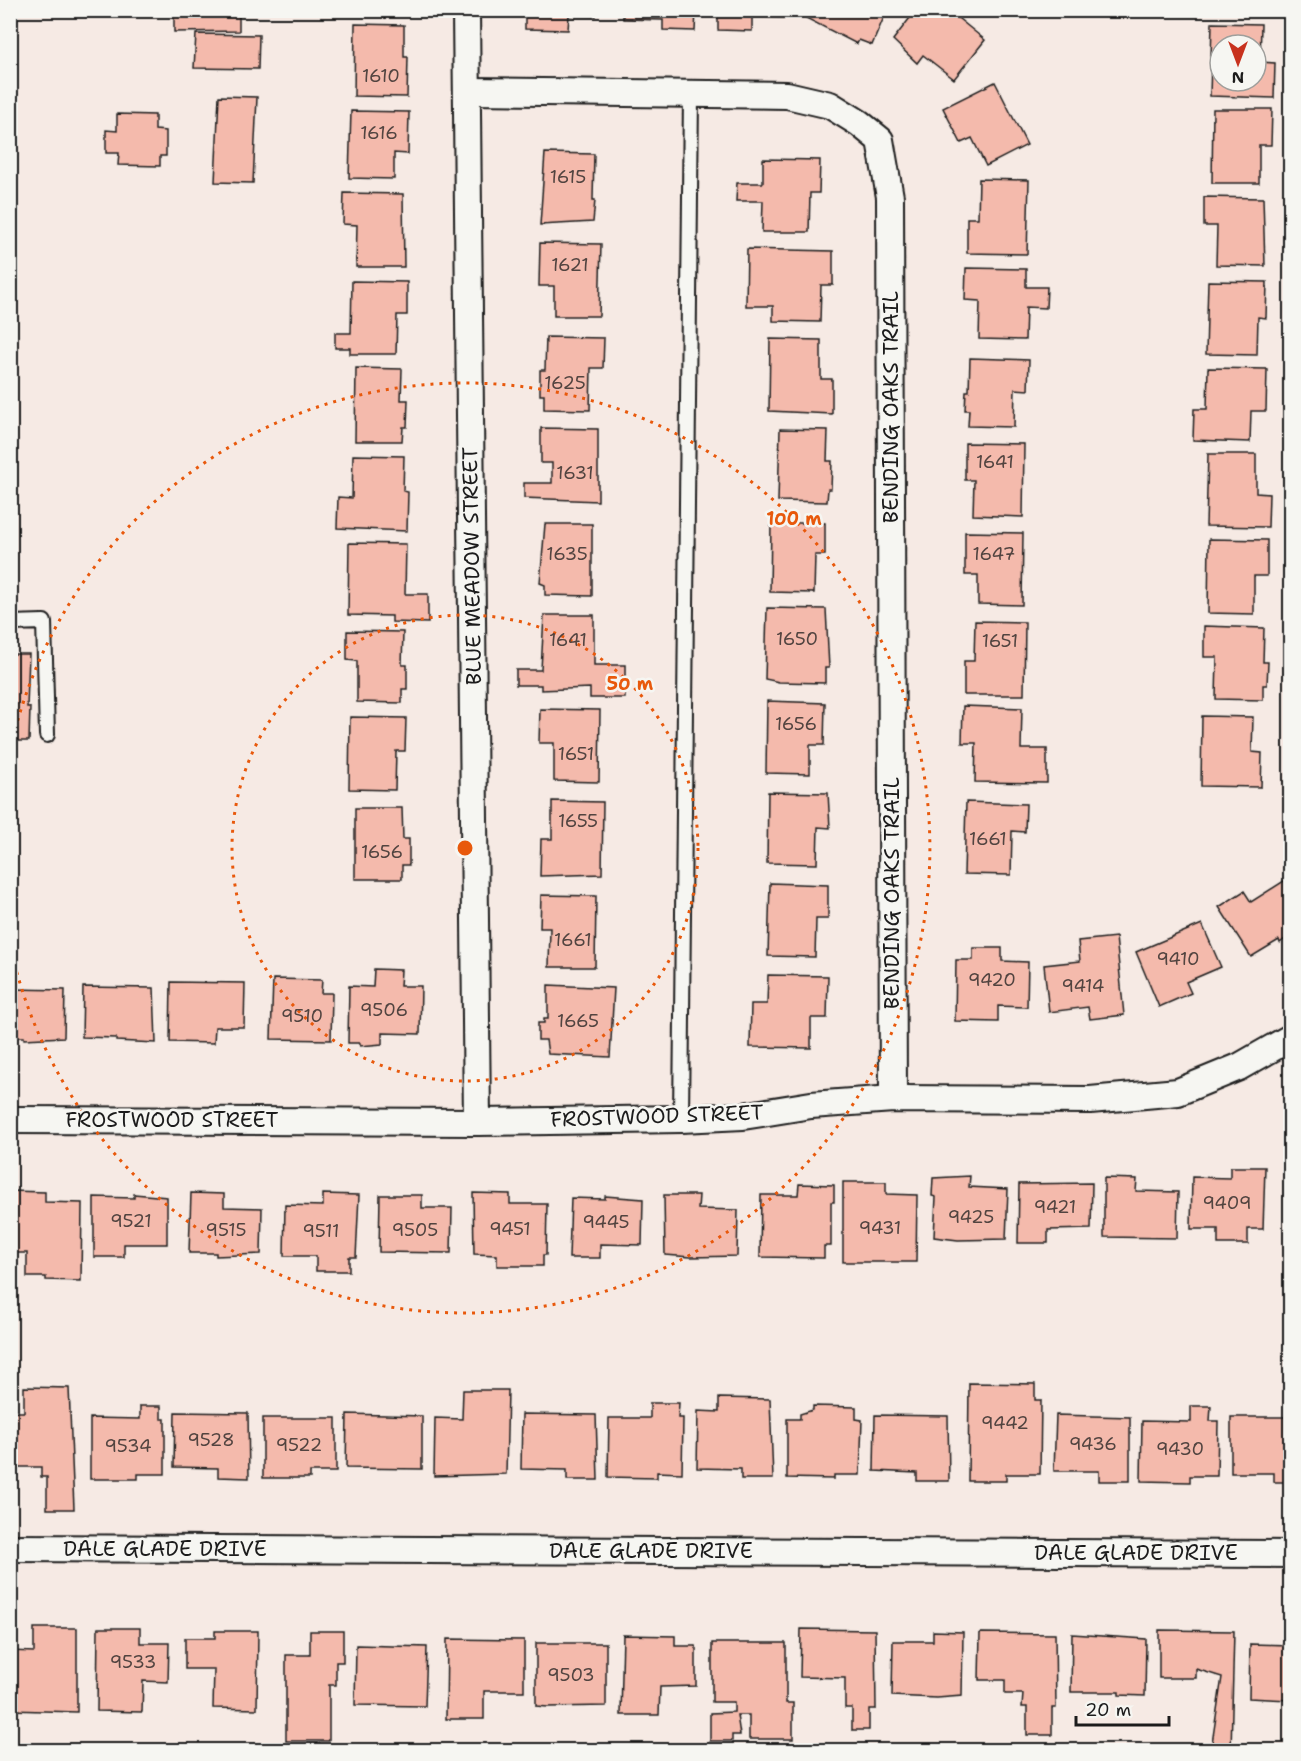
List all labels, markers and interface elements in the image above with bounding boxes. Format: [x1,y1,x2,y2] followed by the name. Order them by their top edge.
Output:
[1208,33,1268,93] north arrow
[362,64,400,88] house number: 1610
[1232,67,1244,88] text: N
[360,121,398,145] house number: 1616
[550,165,586,189] house number: 1615
[551,253,589,277] house number: 1621
[877,290,905,523] street label: BENDING OAKS TRAIL
[544,371,586,395] house number: 1625
[456,447,488,685] street label: BLUE MEADOW STREET
[976,450,1014,474] house number: 1641
[556,461,594,485] house number: 1631
[766,507,822,531] text: 100 m
[546,542,588,566] house number: 1635
[973,542,1015,566] house number: 1647
[776,627,818,651] house number: 1650
[549,628,587,652] house number: 1641
[982,629,1018,653] house number: 1651
[607,672,654,696] text: 50 m
[775,712,817,736] house number: 1656
[558,742,594,766] house number: 1651
[878,776,906,1009] street label: BENDING OAKS TRAIL
[558,809,598,833] house number: 1655
[969,827,1007,851] house number: 1661
[455,838,475,858] centre of rings
[361,840,403,864] house number: 1656
[554,928,592,952] house number: 1661
[1156,947,1200,971] house number: 9410
[968,968,1016,992] house number: 9420
[1062,974,1104,998] house number: 9414
[360,998,408,1022] house number: 9506
[281,1004,323,1028] house number: 9510
[557,1009,599,1033] house number: 1665
[550,1098,764,1134] street label: FROSTWOOD STREET
[65,1106,279,1134] street label: FROSTWOOD STREET
[1202,1191,1252,1215] house number: 9409
[1034,1195,1076,1219] house number: 9421
[948,1205,994,1229] house number: 9425
[110,1209,152,1233] house number: 9521
[582,1210,630,1234] house number: 9445
[859,1216,901,1240] house number: 9431
[489,1217,531,1241] house number: 9451
[206,1218,246,1242] house number: 9515
[392,1218,438,1242] house number: 9505
[302,1219,340,1243] house number: 9511
[981,1411,1029,1435] house number: 9442
[187,1428,235,1452] house number: 9528
[1069,1432,1117,1456] house number: 9436
[276,1433,322,1457] house number: 9522
[104,1434,152,1458] house number: 9534
[1156,1437,1204,1461] house number: 9430
[63,1535,267,1563] street label: DALE GLADE DRIVE
[549,1537,753,1565] street label: DALE GLADE DRIVE
[1034,1539,1238,1567] street label: DALE GLADE DRIVE
[110,1650,156,1674] house number: 9533
[547,1663,595,1687] house number: 9503
[1076,1689,1169,1727] scale bar
[1085,1698,1131,1722] text: 20 m

